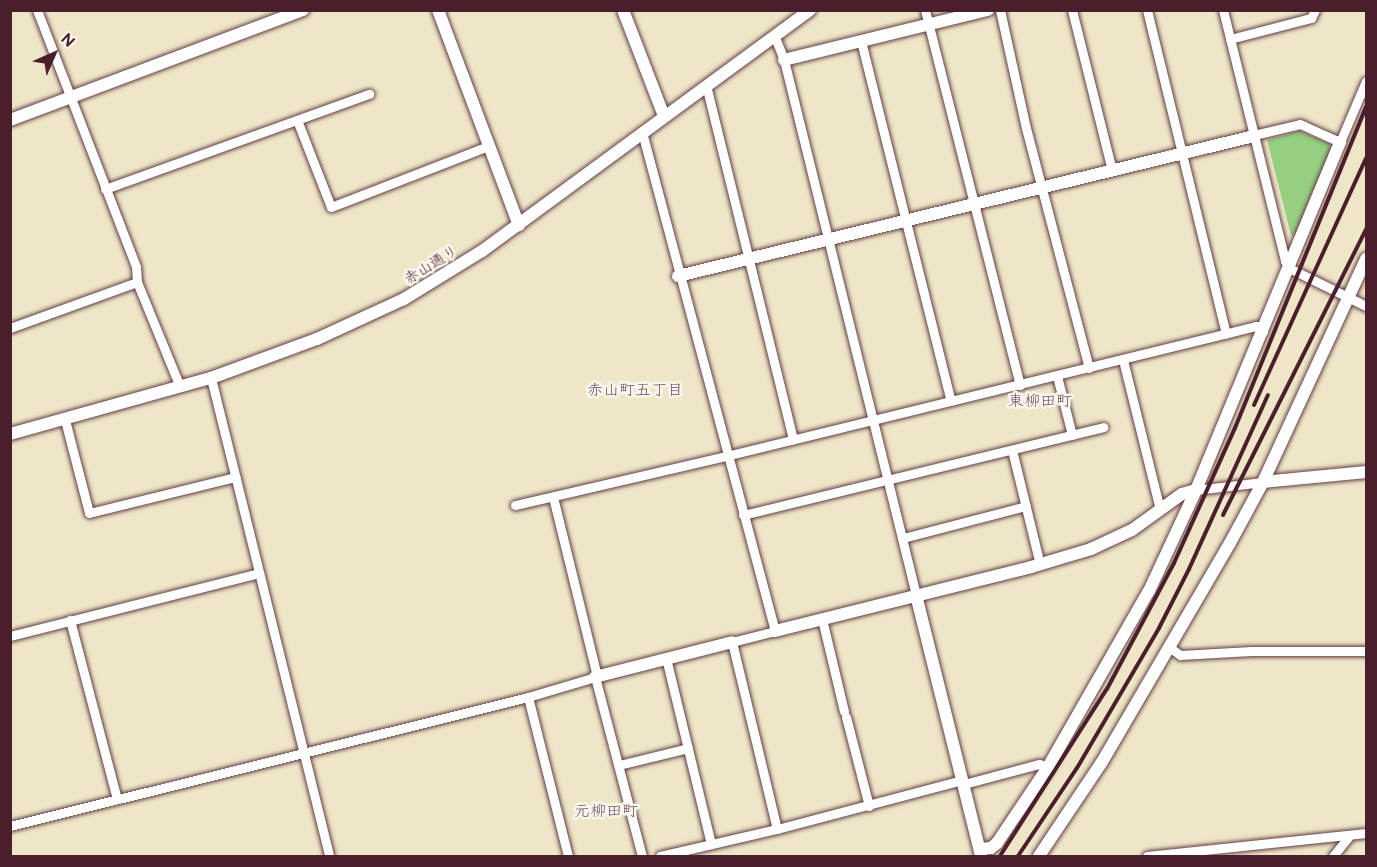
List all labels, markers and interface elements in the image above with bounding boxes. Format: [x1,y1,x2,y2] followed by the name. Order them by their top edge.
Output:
[24,24,84,84] north arrow
[56,30,78,52] text: N
[401,241,461,289] street label: 赤山通り
[587,381,683,401] district label: 赤山町五丁目
[1008,392,1072,412] district label: 東柳田町
[574,802,638,822] district label: 元柳田町

